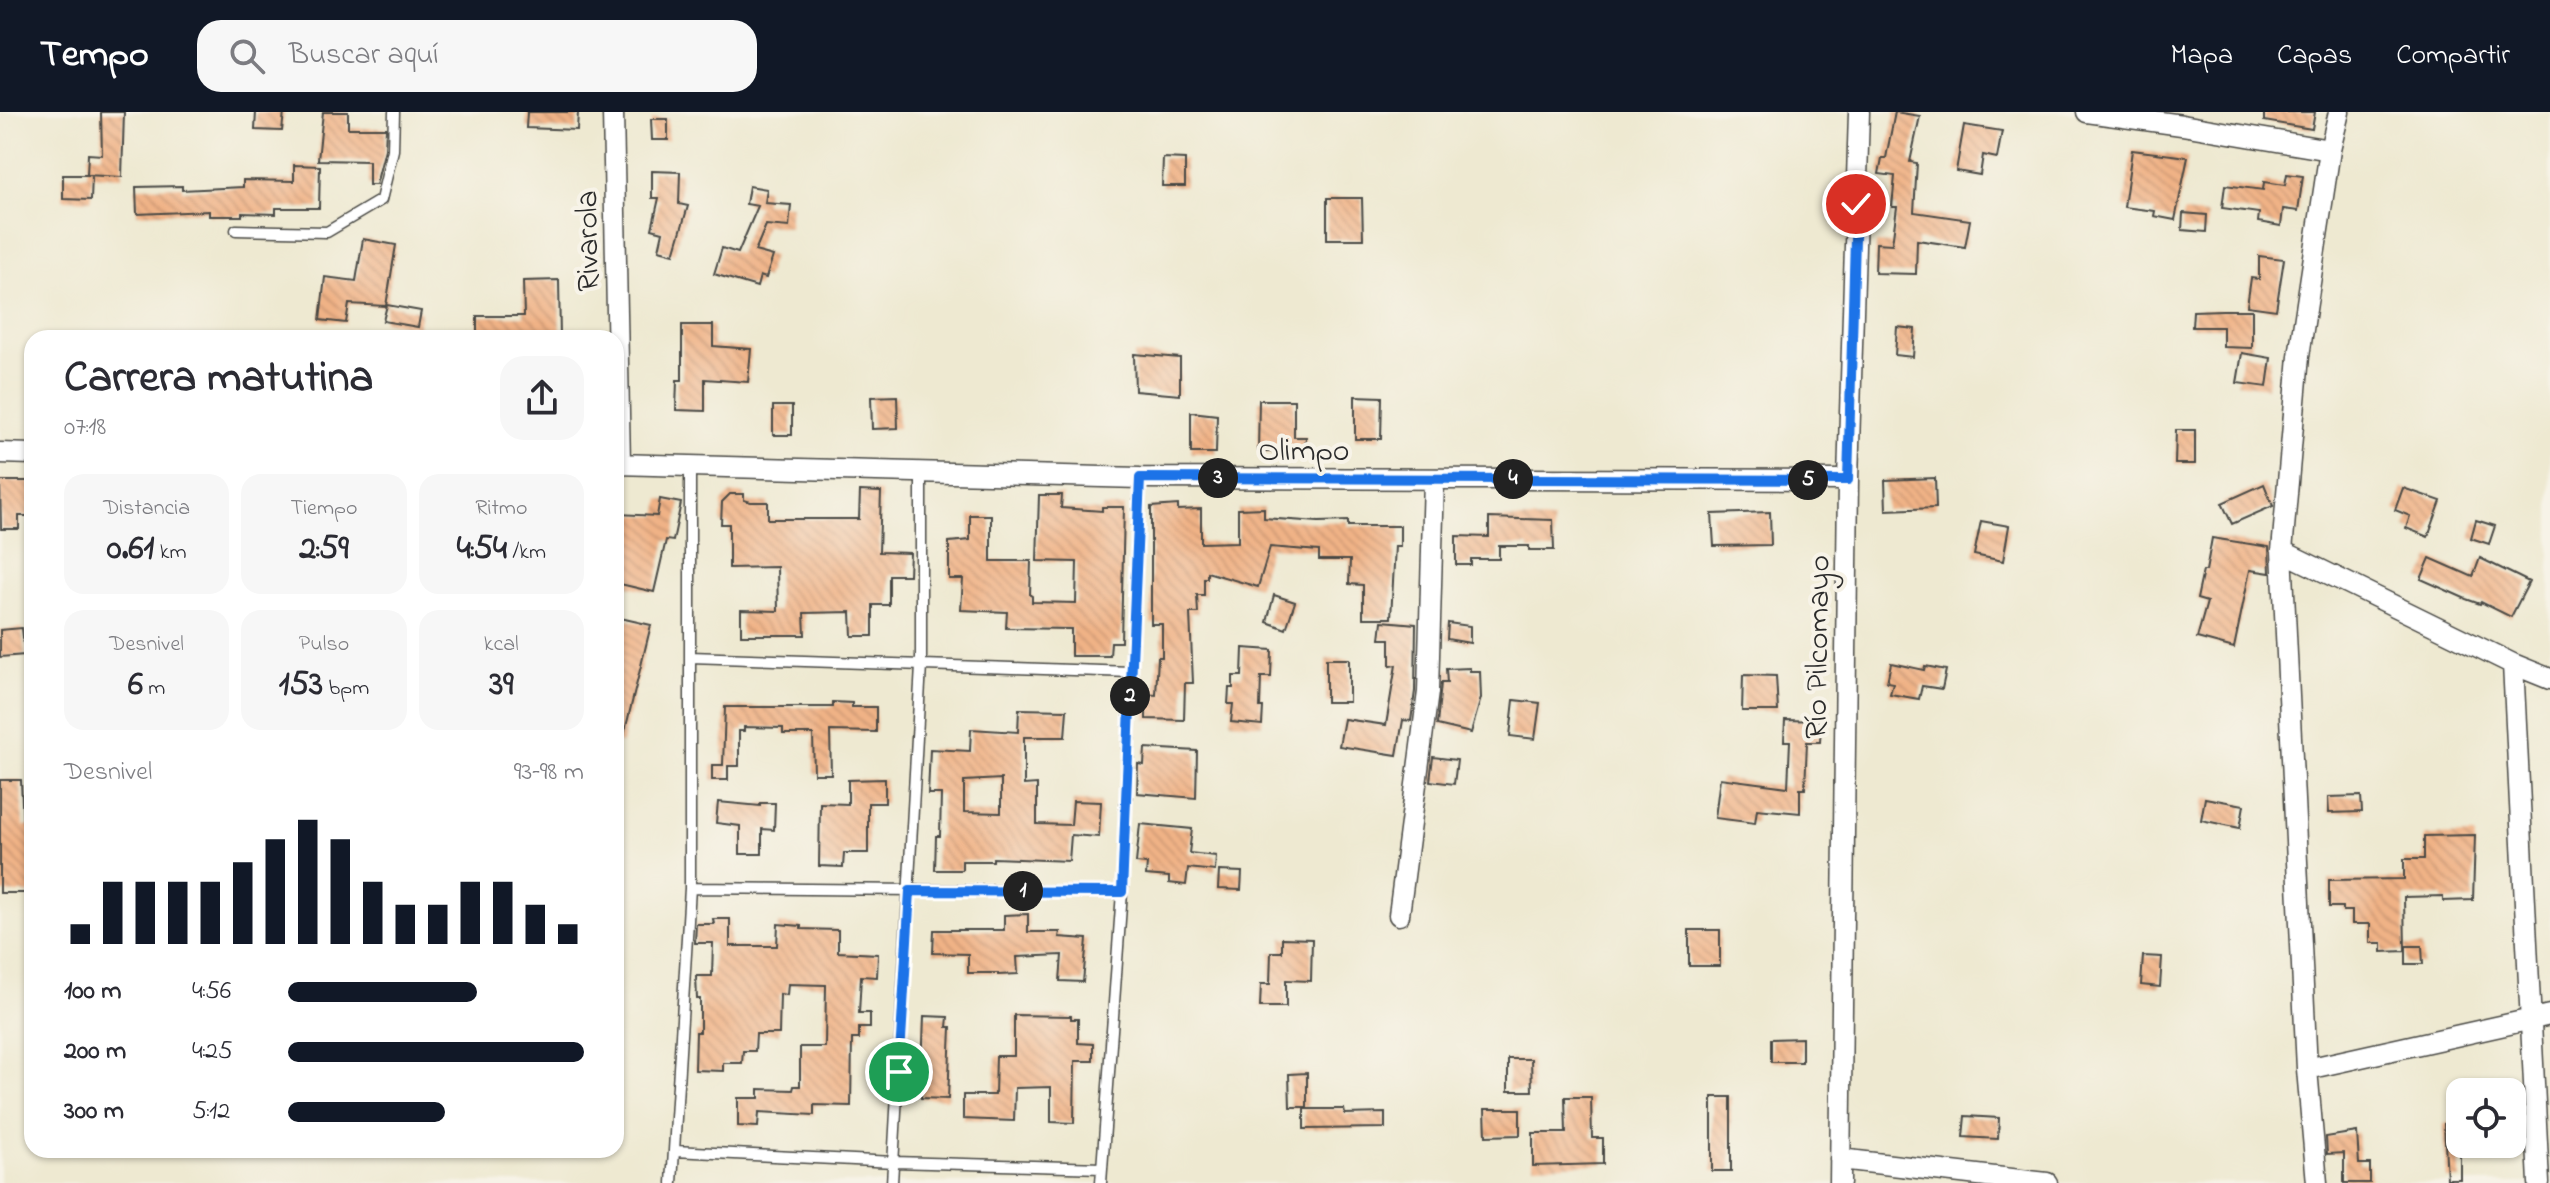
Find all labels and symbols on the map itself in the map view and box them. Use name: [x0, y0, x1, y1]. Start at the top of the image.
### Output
pin: [1822, 170, 1890, 238]
street label: Rivarola: [565, 190, 614, 292]
street label: Olimpo: [1258, 429, 1350, 476]
pin: 3: [1198, 458, 1238, 498]
pin: 4: [1493, 459, 1533, 499]
pin: 5: [1788, 460, 1828, 500]
street label: Río Pilcomayo: [1794, 555, 1845, 740]
pin: 2: [1110, 676, 1150, 716]
pin: 1: [1003, 871, 1043, 911]
pin: [865, 1038, 933, 1106]

